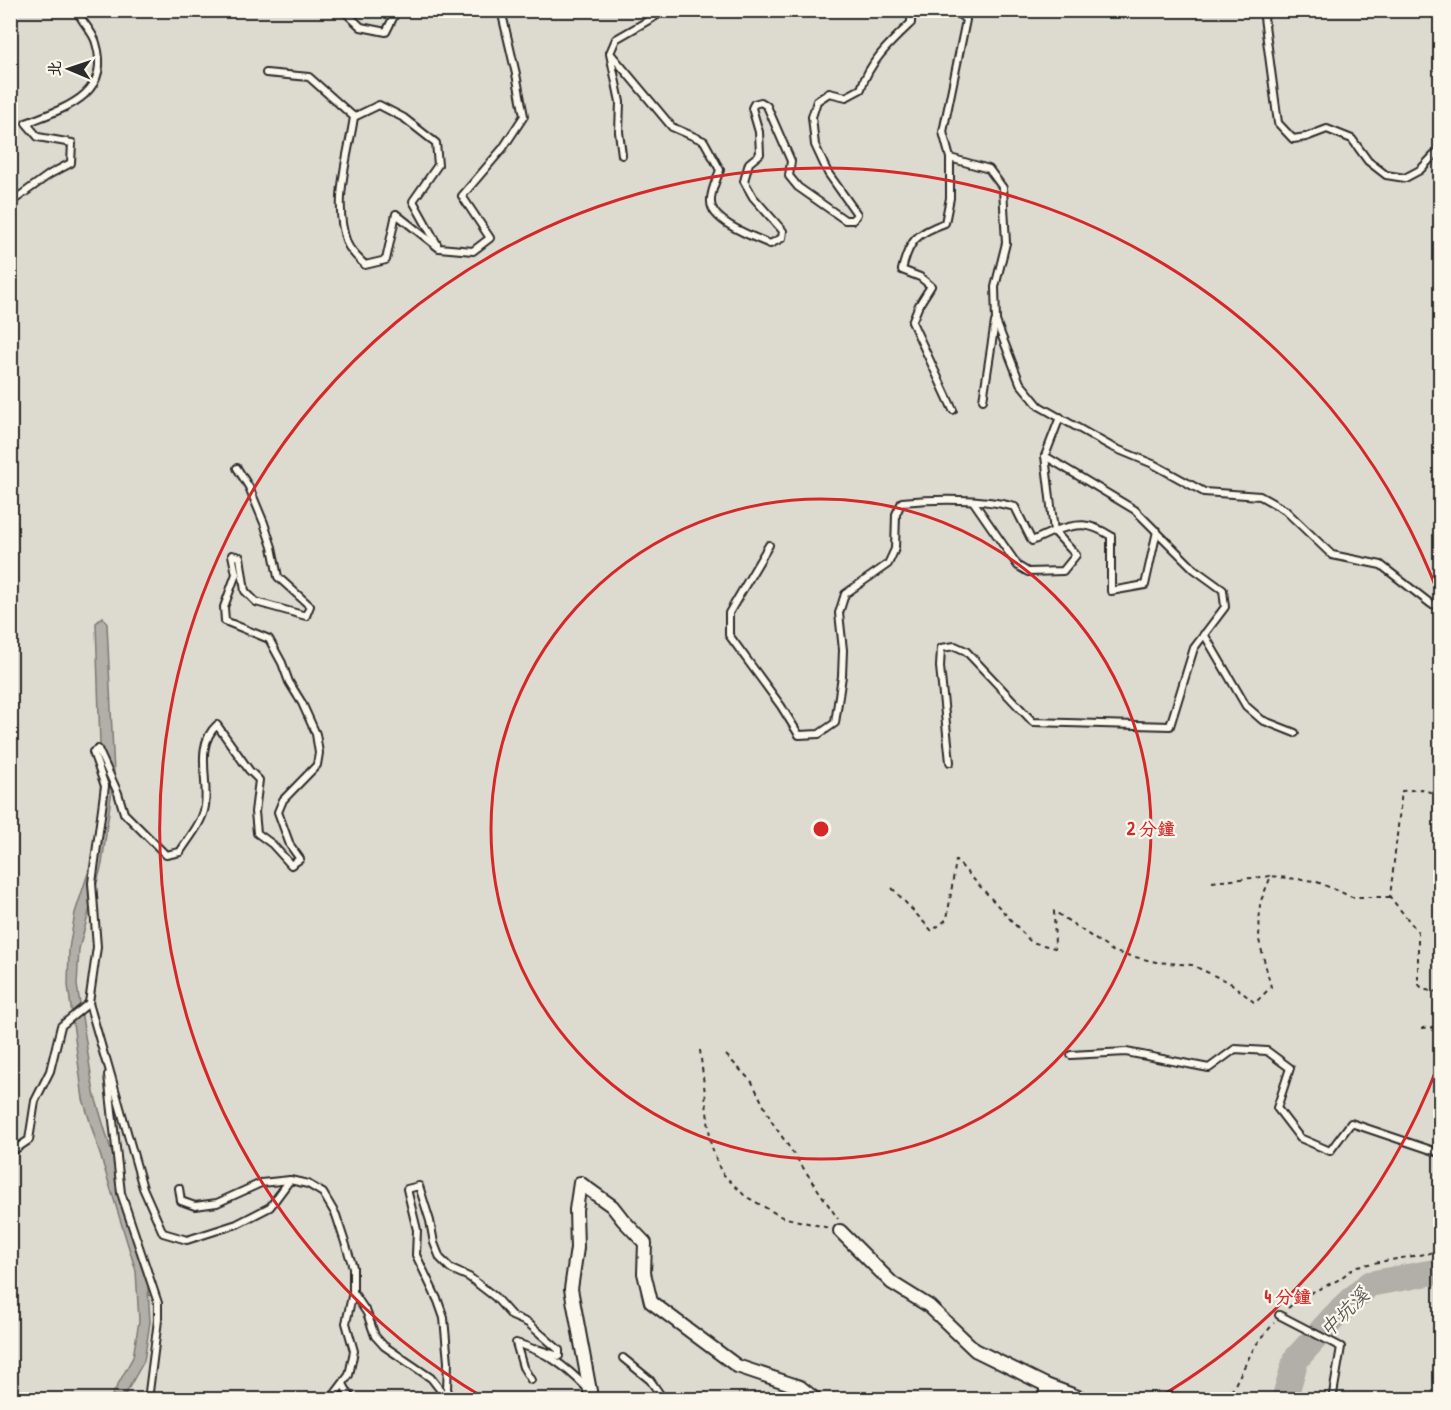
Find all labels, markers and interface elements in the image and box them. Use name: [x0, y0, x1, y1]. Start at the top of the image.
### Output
north arrow: [39, 39, 99, 99]
text: 北: [43, 60, 65, 77]
text: 2 分鐘: [1127, 816, 1175, 841]
centre of rings: [811, 819, 831, 839]
water label: 中坑溪: [1313, 1281, 1375, 1343]
text: 4 分鐘: [1265, 1284, 1311, 1309]

